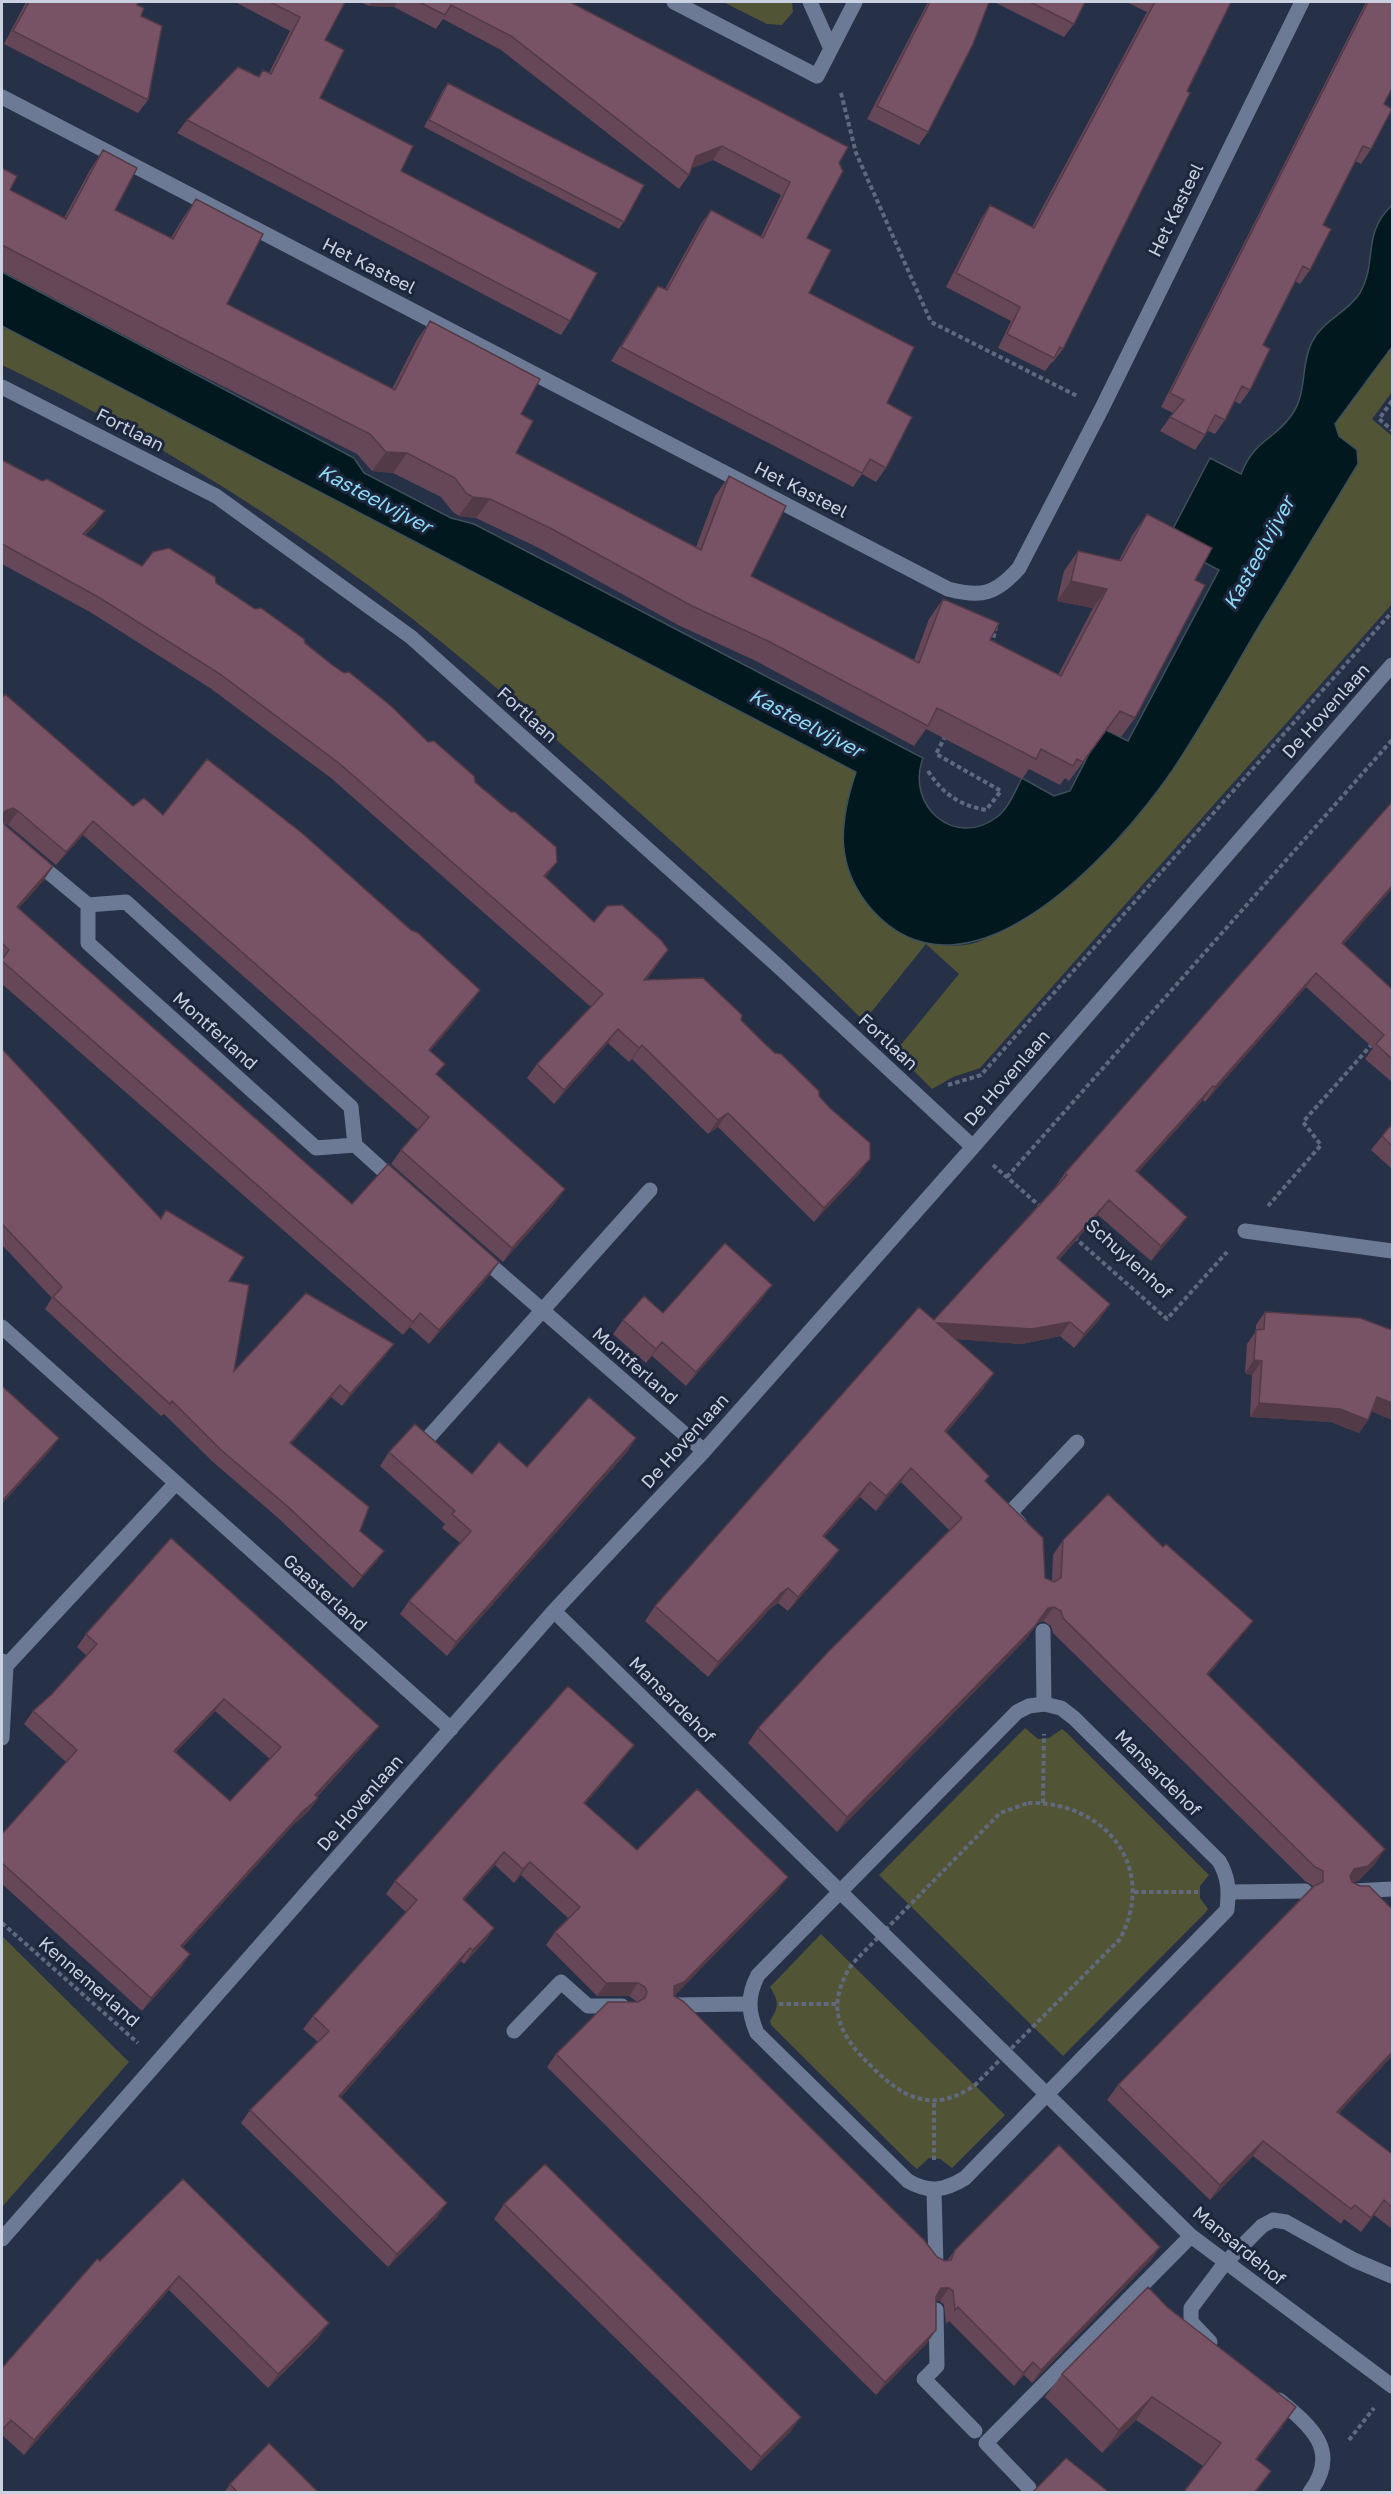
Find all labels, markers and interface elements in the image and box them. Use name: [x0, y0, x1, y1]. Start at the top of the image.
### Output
street label: Het Kasteel: [1143, 159, 1207, 260]
street label: Het Kasteel: [319, 232, 420, 298]
street label: Fortlaan: [93, 403, 168, 456]
street label: Het Kasteel: [751, 456, 852, 522]
water label: Kasteelvijver: [314, 458, 439, 540]
water label: Kasteelvijver: [1217, 489, 1301, 613]
street label: De Hovenlaan: [1277, 658, 1374, 762]
street label: Fortlaan: [493, 682, 562, 747]
water label: Kasteelvijver: [745, 682, 870, 764]
street label: Montferland: [169, 987, 263, 1074]
street label: Fortlaan: [854, 1008, 923, 1074]
street label: De Hovenlaan: [959, 1025, 1054, 1130]
street label: Schuylenhof: [1082, 1214, 1178, 1303]
street label: Montferland: [588, 1322, 683, 1408]
street label: De Hovenlaan: [636, 1388, 733, 1492]
street label: Gaasterland: [279, 1549, 372, 1636]
street label: Mansardehof: [625, 1652, 721, 1747]
street label: Mansardehof: [1111, 1725, 1207, 1820]
street label: De Hovenlaan: [312, 1750, 407, 1855]
street label: Kennemerland: [35, 1931, 145, 2031]
street label: Mansardehof: [1189, 2201, 1291, 2290]

